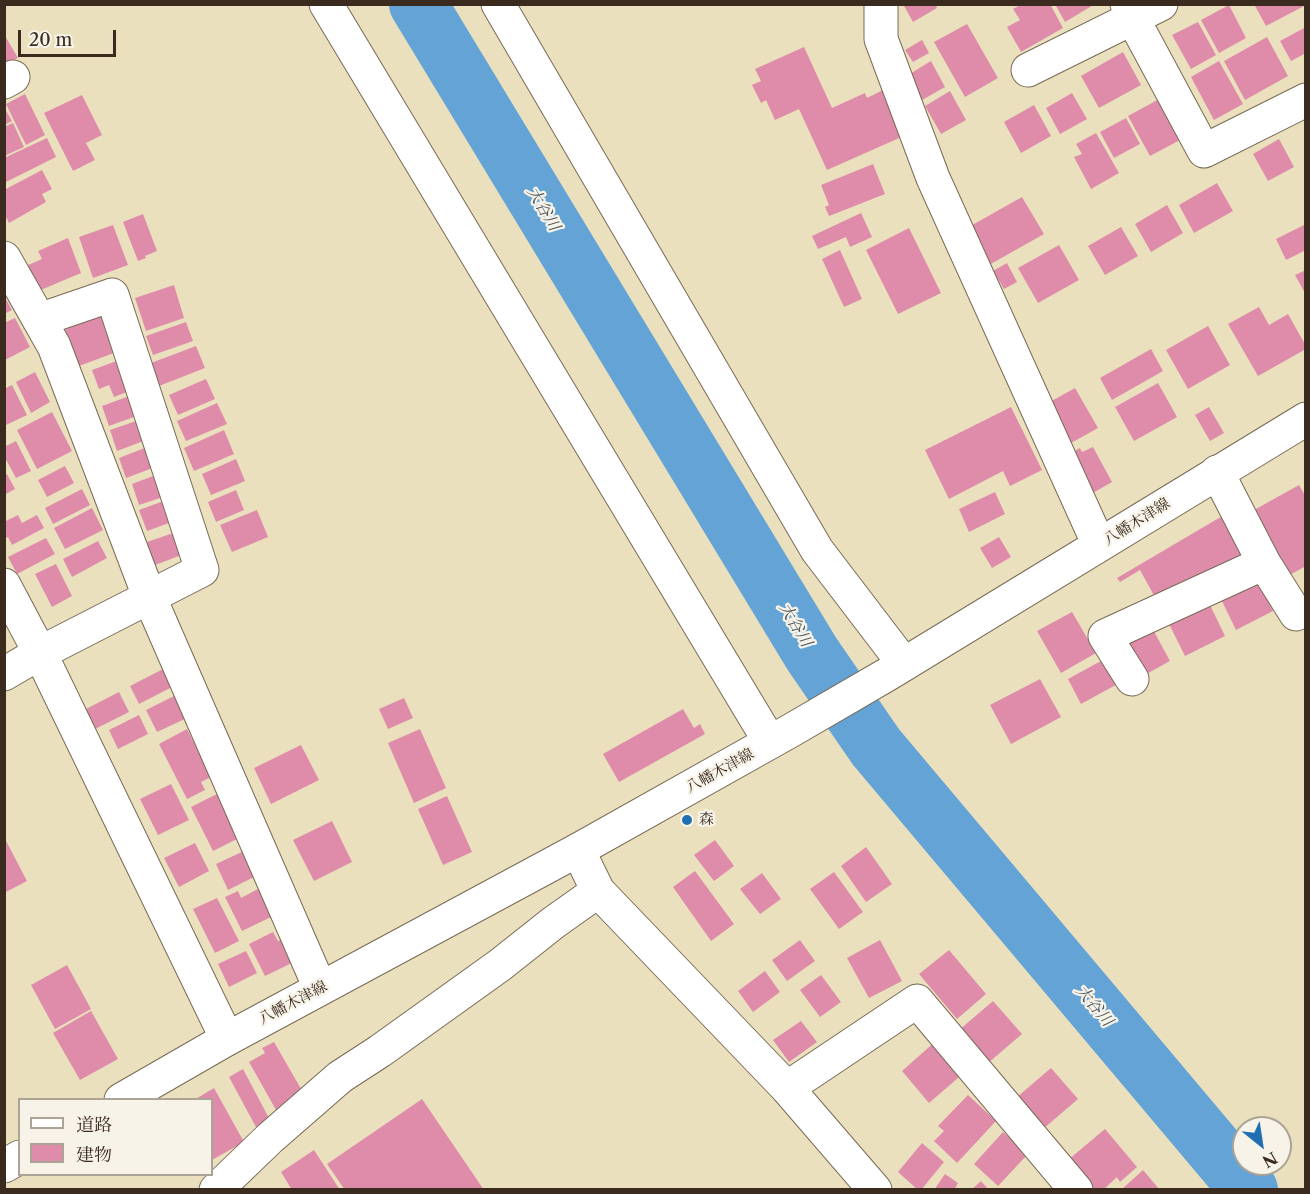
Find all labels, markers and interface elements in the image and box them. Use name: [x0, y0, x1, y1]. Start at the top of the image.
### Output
scale bar: [21, 18, 118, 56]
text: 20 m: [29, 29, 72, 51]
water label: 大谷川: [522, 183, 564, 235]
street label: 八幡木津線: [1100, 494, 1174, 550]
water label: 大谷川: [774, 599, 816, 651]
street label: 八幡木津線: [683, 745, 757, 797]
place label: 森: [699, 811, 714, 829]
marker: 森: [680, 813, 694, 827]
street label: 八幡木津線: [256, 977, 330, 1029]
water label: 大谷川: [1071, 981, 1117, 1031]
legend: [18, 1098, 213, 1176]
text: 道路: [76, 1114, 112, 1136]
north arrow: [1232, 1116, 1292, 1176]
text: 建物: [76, 1144, 112, 1166]
text: N: [1259, 1148, 1281, 1172]

